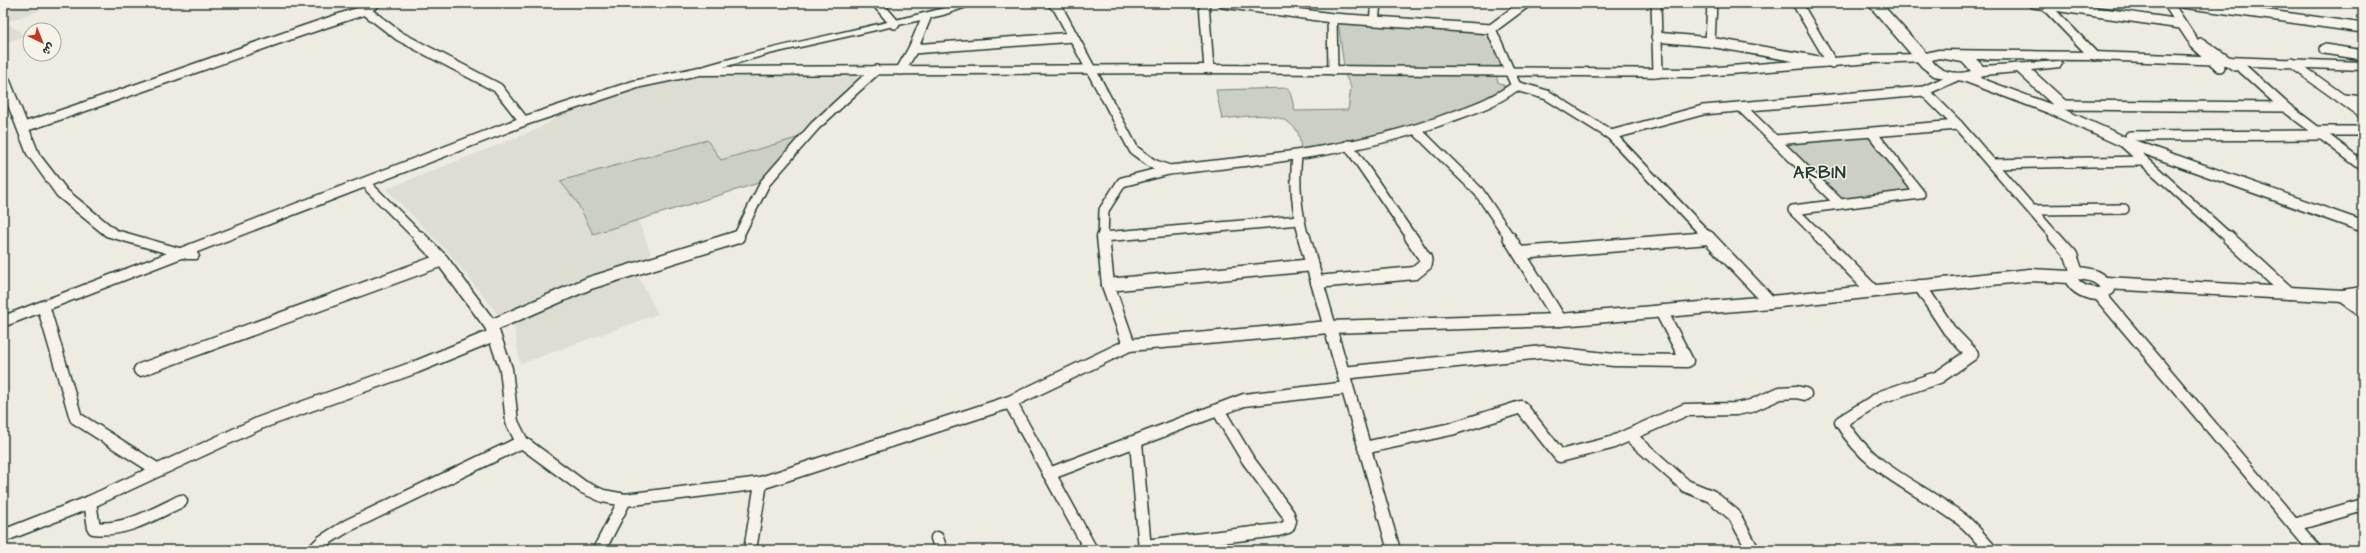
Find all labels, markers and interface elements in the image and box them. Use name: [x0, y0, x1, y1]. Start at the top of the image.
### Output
north arrow: [22, 22, 62, 62]
text: ش: [39, 39, 58, 59]
district label: ARBIN: [1793, 161, 1847, 185]

